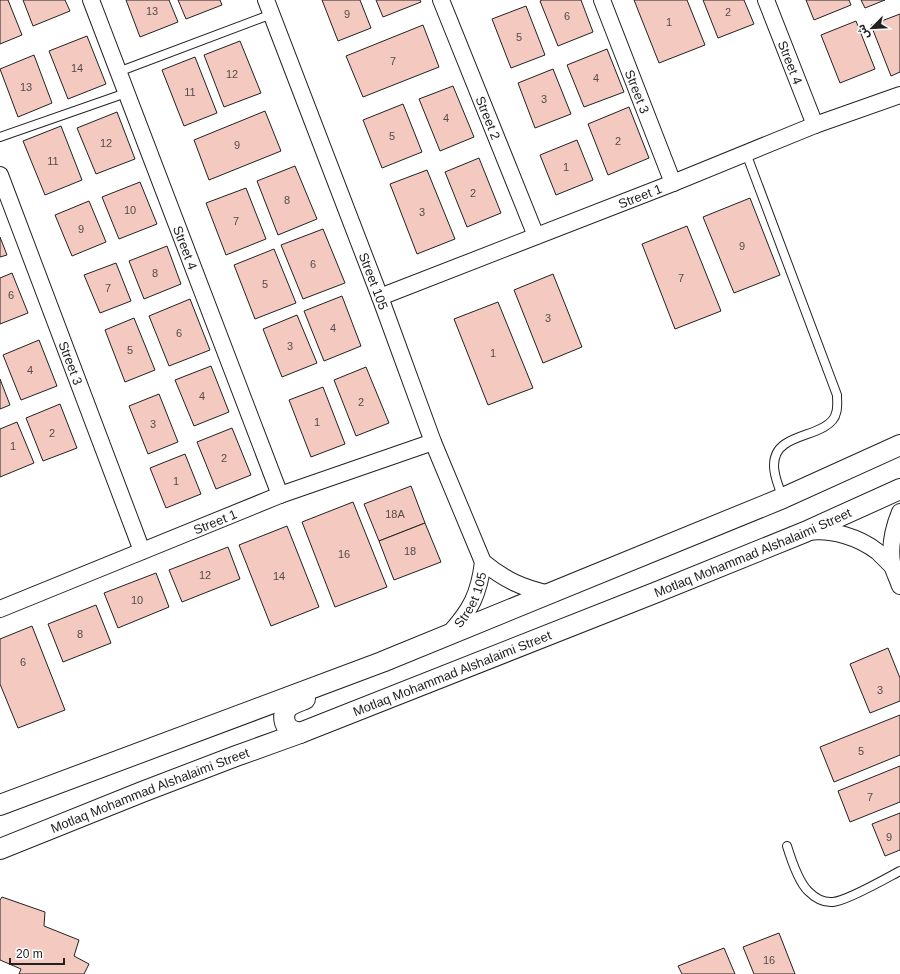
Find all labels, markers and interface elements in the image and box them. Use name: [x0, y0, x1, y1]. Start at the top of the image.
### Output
house number: 13: [146, 5, 158, 17]
house number: 2: [725, 6, 731, 18]
house number: 9: [344, 8, 350, 20]
north arrow: [852, 8, 892, 48]
house number: 6: [564, 10, 570, 22]
house number: 1: [666, 16, 672, 28]
text: ش: [854, 22, 872, 41]
house number: 5: [516, 31, 522, 43]
street label: Street 4: [775, 38, 806, 86]
house number: 7: [390, 55, 396, 67]
house number: 14: [71, 62, 83, 74]
street label: Street 3: [622, 67, 653, 115]
house number: 12: [226, 68, 238, 80]
house number: 4: [593, 72, 599, 84]
house number: 13: [20, 81, 32, 93]
house number: 11: [184, 86, 196, 98]
house number: 3: [541, 93, 547, 105]
street label: Street 2: [473, 94, 504, 142]
house number: 4: [443, 112, 449, 124]
house number: 5: [389, 130, 395, 142]
house number: 2: [615, 135, 621, 147]
house number: 12: [100, 137, 112, 149]
house number: 9: [234, 139, 240, 151]
house number: 11: [47, 155, 59, 167]
house number: 1: [563, 161, 569, 173]
street label: Street 1: [616, 181, 664, 211]
house number: 2: [470, 187, 476, 199]
house number: 8: [284, 194, 290, 206]
house number: 10: [124, 204, 136, 216]
house number: 3: [419, 206, 425, 218]
house number: 7: [233, 215, 239, 227]
house number: 9: [78, 223, 84, 235]
street label: Street 4: [170, 224, 201, 272]
house number: 9: [739, 240, 745, 252]
street label: Street 105: [356, 250, 391, 312]
house number: 6: [310, 258, 316, 270]
house number: 8: [152, 267, 158, 279]
house number: 7: [678, 272, 684, 284]
house number: 5: [262, 278, 268, 290]
house number: 7: [105, 282, 111, 294]
house number: 6: [8, 289, 14, 301]
house number: 3: [545, 312, 551, 324]
house number: 4: [330, 322, 336, 334]
house number: 6: [176, 327, 182, 339]
street label: Street 3: [56, 339, 86, 387]
house number: 3: [287, 340, 293, 352]
house number: 5: [127, 344, 133, 356]
house number: 1: [490, 347, 496, 359]
house number: 4: [27, 364, 33, 376]
house number: 4: [199, 390, 205, 402]
house number: 2: [358, 396, 364, 408]
house number: 1: [314, 416, 320, 428]
house number: 3: [150, 418, 156, 430]
house number: 2: [49, 427, 55, 439]
house number: 1: [10, 440, 16, 452]
house number: 2: [221, 452, 227, 464]
house number: 1: [173, 475, 179, 487]
street label: Motlaq Mohammad Alshalaimi Street: [652, 504, 854, 600]
street label: Street 1: [191, 506, 239, 537]
house number: 18A: [385, 508, 405, 520]
house number: 18: [404, 545, 416, 557]
house number: 16: [338, 548, 350, 560]
house number: 12: [199, 569, 211, 581]
house number: 14: [273, 570, 285, 582]
street label: Street 105: [450, 571, 489, 630]
house number: 10: [131, 594, 143, 606]
street label: Motlaq Mohammad Alshalaimi Street: [351, 627, 554, 719]
house number: 8: [77, 628, 83, 640]
house number: 6: [20, 656, 26, 668]
house number: 3: [877, 684, 883, 696]
street label: Motlaq Mohammad Alshalaimi Street: [48, 744, 251, 835]
house number: 5: [858, 745, 864, 757]
house number: 7: [867, 791, 873, 803]
house number: 9: [886, 831, 892, 843]
scale bar: [10, 940, 64, 966]
text: 20 m: [16, 947, 43, 961]
house number: 16: [763, 954, 775, 966]

